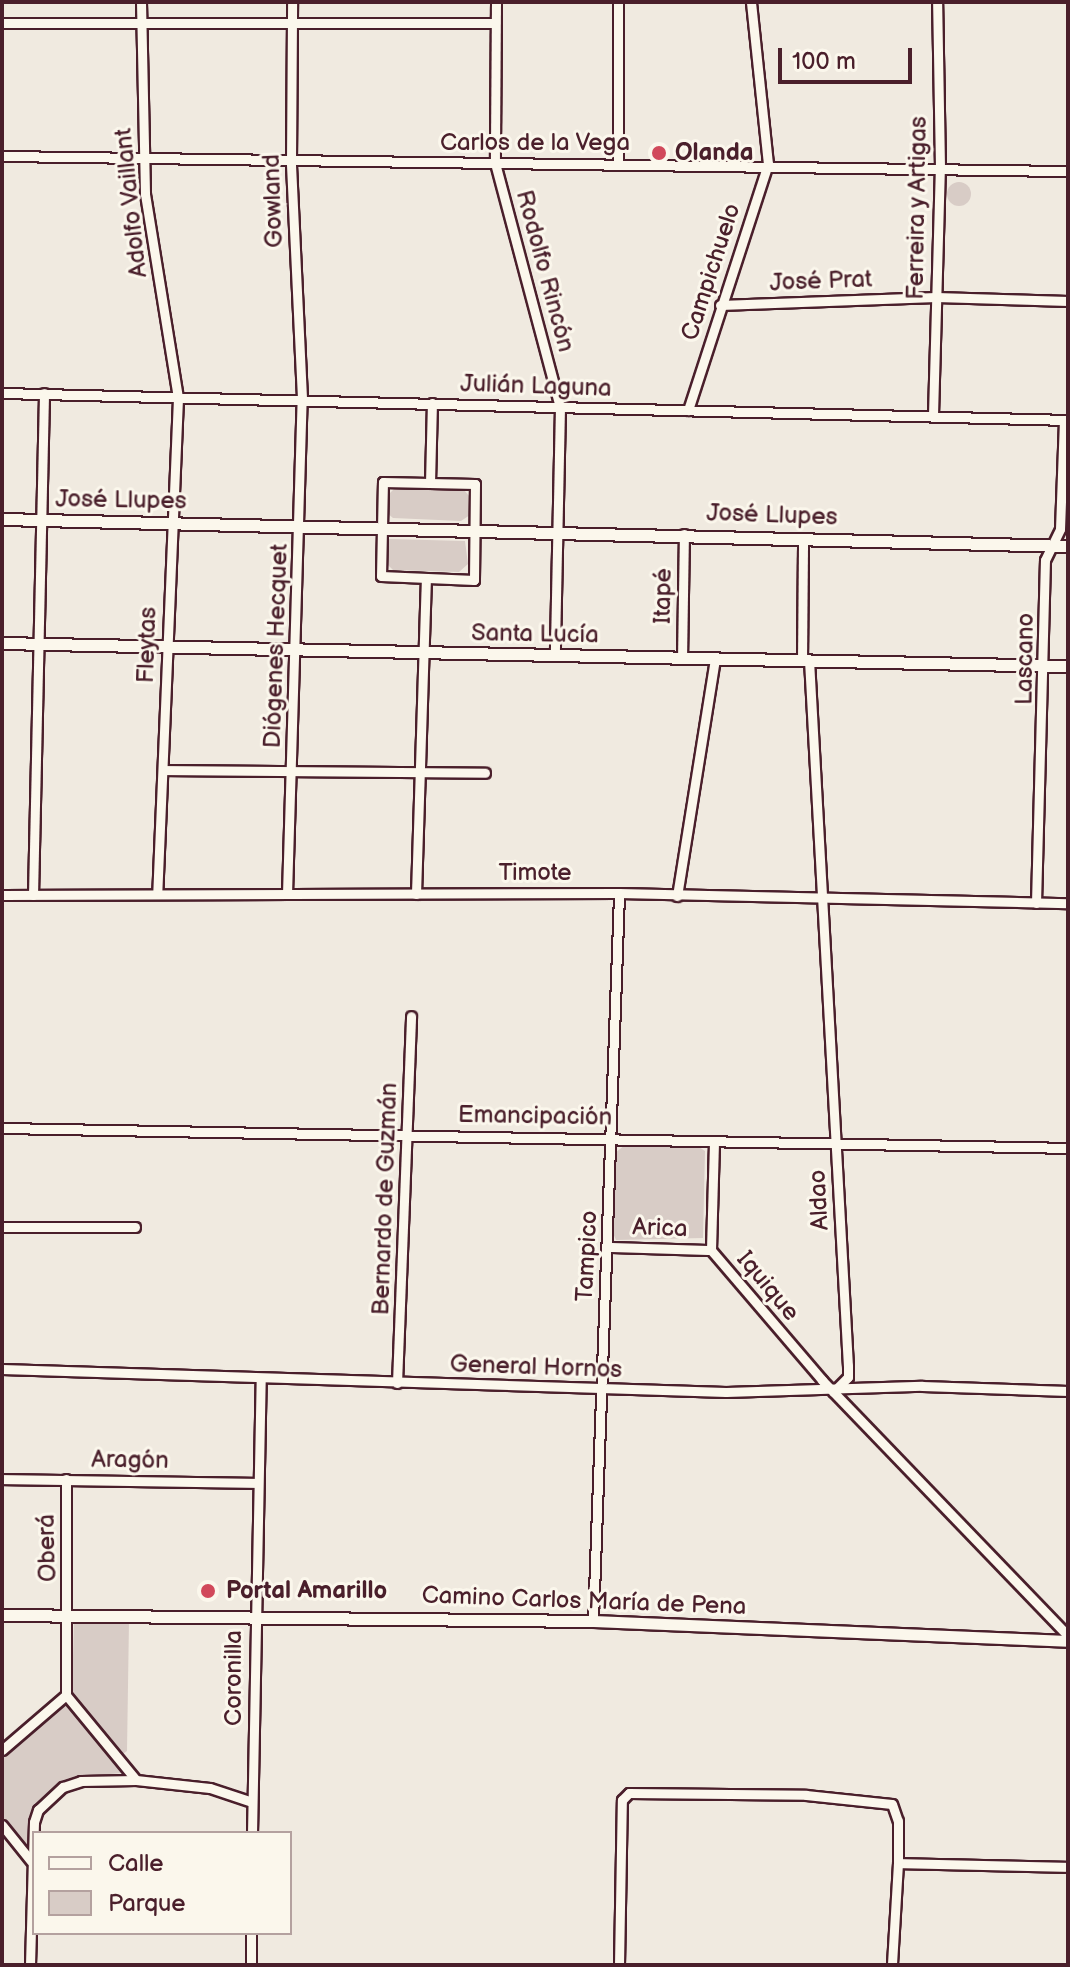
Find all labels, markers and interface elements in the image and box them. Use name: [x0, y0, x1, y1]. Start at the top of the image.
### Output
scale bar: [782, 32, 916, 82]
text: 100 m: [792, 47, 856, 76]
street label: Ferreira y Artigas: [901, 115, 933, 301]
street label: Adolfo Vaillant: [109, 127, 153, 279]
street label: Carlos de la Vega: [440, 129, 630, 157]
place label: Olanda: [675, 139, 754, 167]
marker: Olanda: [650, 144, 668, 162]
street label: Gowland: [257, 154, 289, 248]
street label: Rodolfo Rincón: [510, 187, 580, 355]
street label: Campichuelo: [675, 200, 747, 344]
street label: José Prat: [769, 265, 873, 297]
street label: Julián Laguna: [460, 369, 612, 403]
street label: José Llupes: [55, 484, 187, 516]
street label: José Llupes: [706, 498, 838, 532]
street label: Diógenes Hecquet: [258, 543, 294, 749]
street label: Itapé: [648, 568, 678, 624]
street label: Fleytas: [131, 606, 163, 684]
street label: Lascano: [1010, 613, 1040, 705]
street label: Santa Lucía: [471, 618, 599, 650]
street label: Timote: [498, 859, 572, 887]
street label: Bernardo de Guzmán: [367, 1082, 403, 1316]
street label: Emancipación: [458, 1100, 612, 1132]
street label: Aldao: [803, 1169, 835, 1231]
street label: Tampico: [570, 1210, 604, 1302]
street label: Arica: [632, 1213, 688, 1243]
street label: Iquique: [731, 1245, 805, 1327]
street label: General Hornos: [449, 1350, 623, 1384]
street label: Aragón: [91, 1445, 169, 1475]
street label: Oberá: [32, 1514, 62, 1582]
place label: Portal Amarillo: [226, 1577, 387, 1605]
marker: Portal Amarillo: [197, 1580, 219, 1602]
street label: Camino Carlos María de Pena: [421, 1581, 747, 1621]
street label: Coronilla: [220, 1630, 248, 1726]
legend: [32, 1831, 292, 1935]
text: Calle: [108, 1849, 163, 1878]
text: Parque: [108, 1889, 186, 1918]

